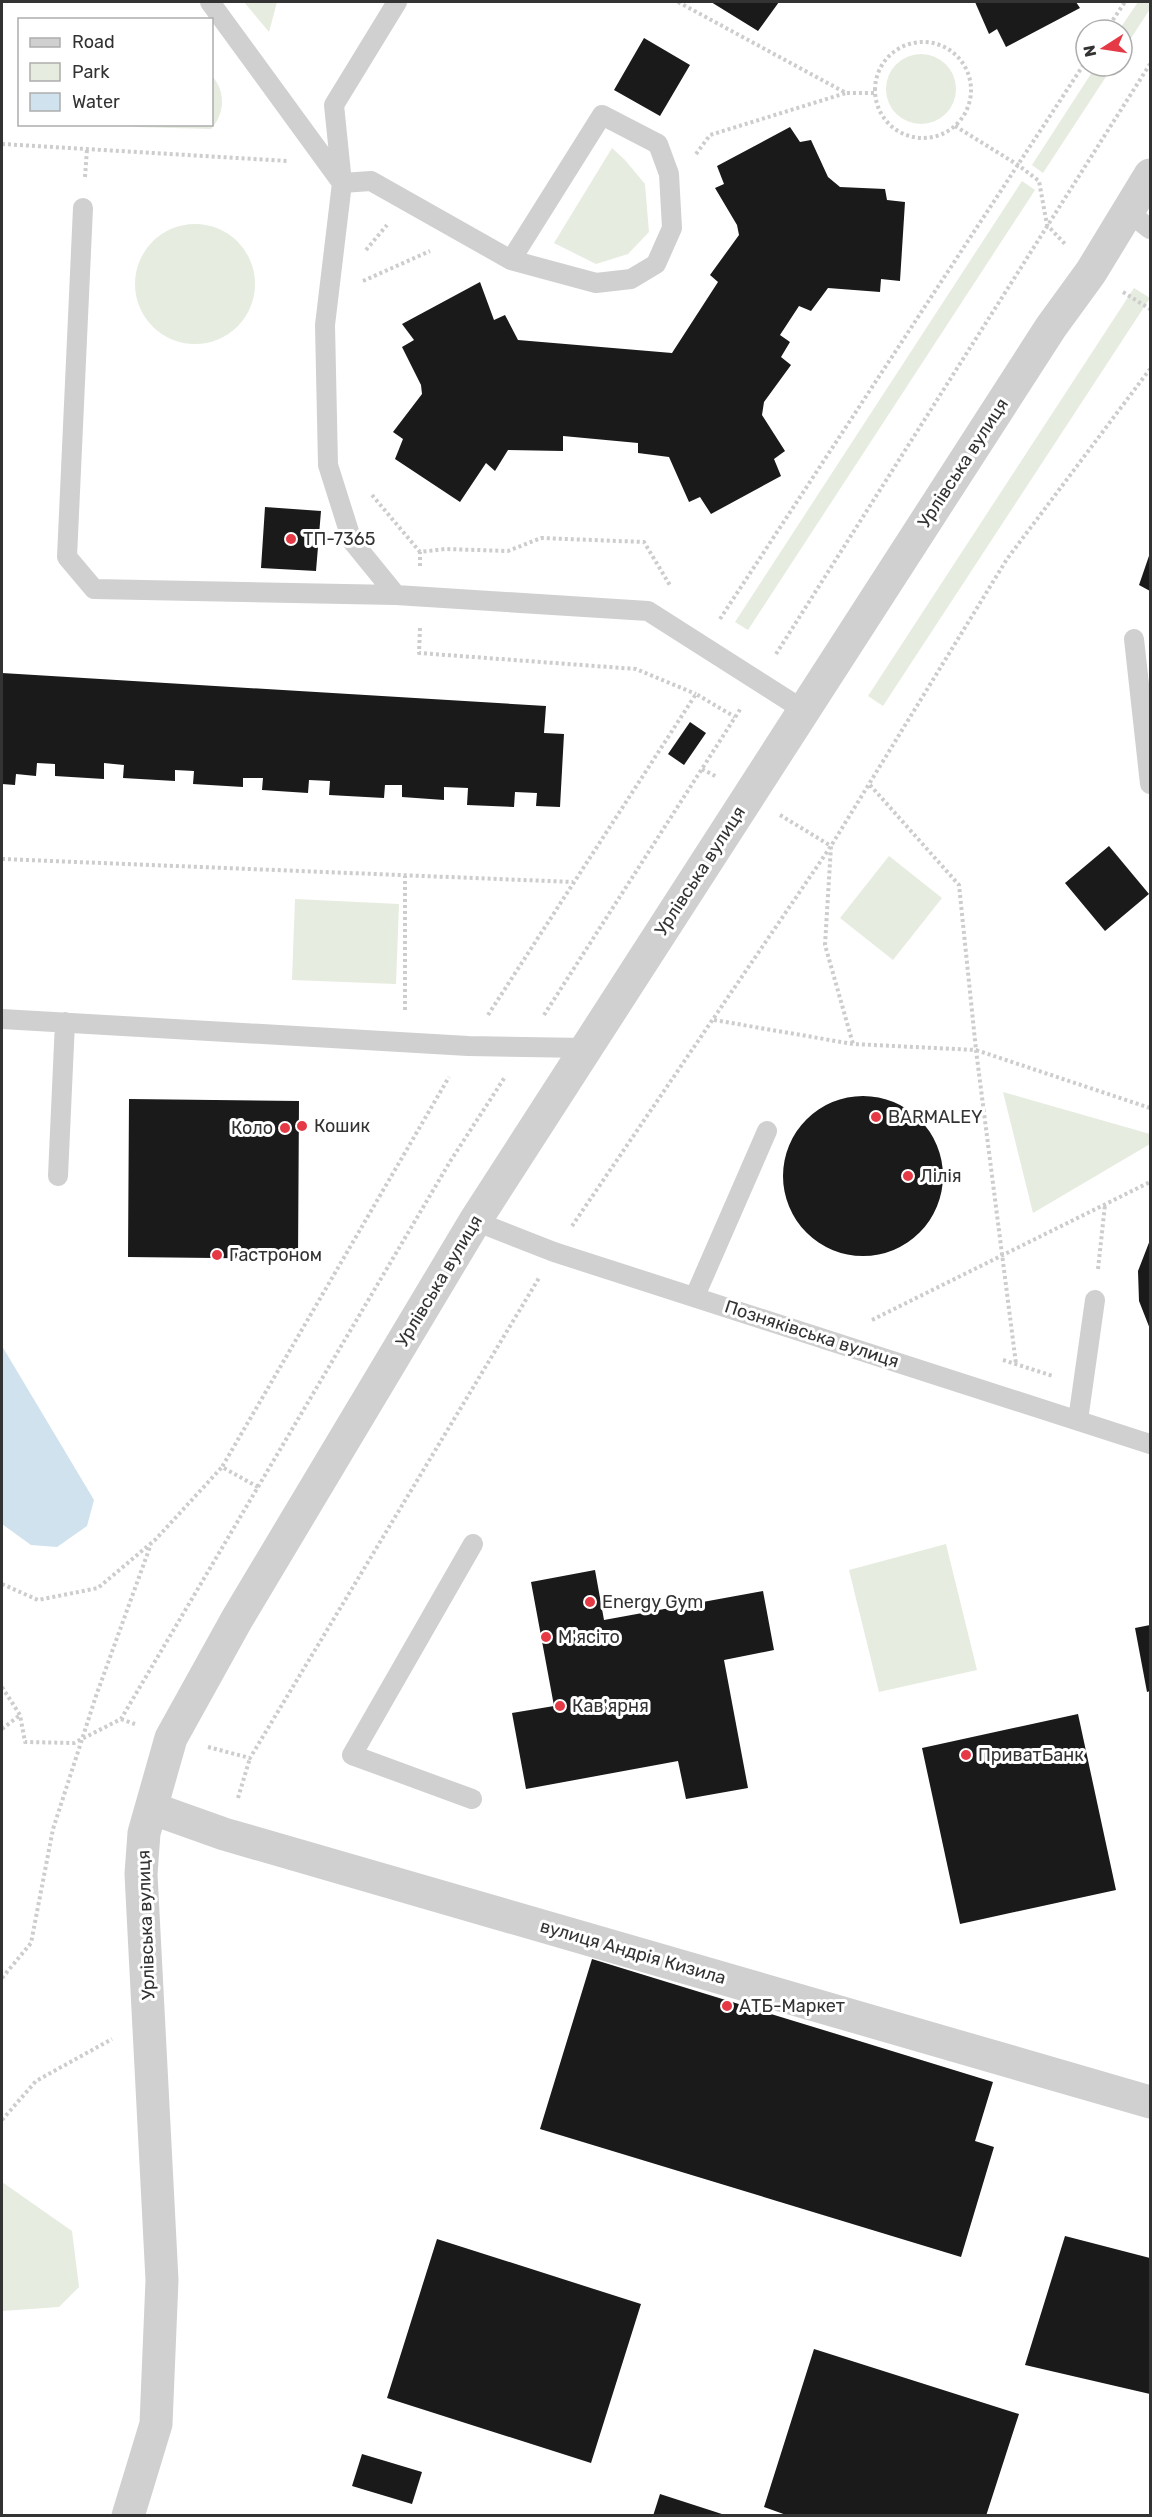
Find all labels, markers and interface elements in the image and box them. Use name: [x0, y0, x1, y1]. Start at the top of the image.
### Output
legend: [18, 18, 213, 126]
north arrow: [1074, 18, 1134, 78]
text: Road: [72, 31, 115, 53]
text: N: [1079, 43, 1100, 59]
text: Park: [72, 61, 110, 83]
text: Water: [72, 91, 120, 113]
street label: Урлівська вулиця: [913, 394, 1013, 532]
place label: ТП-7365: [303, 528, 375, 550]
marker: ТП-7365: [284, 532, 298, 546]
street label: Урлівська вулиця: [650, 802, 750, 940]
place label: BARMALEY: [888, 1106, 983, 1128]
marker: BARMALEY: [869, 1110, 883, 1124]
place label: Кошик: [314, 1115, 370, 1137]
place label: Коло: [231, 1117, 273, 1139]
marker: Кошик: [295, 1119, 309, 1133]
marker: Коло: [278, 1121, 292, 1135]
place label: Лілія: [920, 1165, 962, 1187]
marker: Лілія: [901, 1169, 915, 1183]
street label: Урлівська вулиця: [391, 1211, 487, 1351]
place label: Гастроном: [229, 1244, 322, 1266]
marker: Гастроном: [210, 1248, 224, 1262]
street label: Позняківська вулиця: [722, 1295, 902, 1373]
place label: Energy Gym: [602, 1591, 703, 1613]
marker: Energy Gym: [583, 1595, 597, 1609]
place label: М'ясіто: [558, 1626, 620, 1648]
marker: М'ясіто: [539, 1630, 553, 1644]
place label: Кав'ярня: [572, 1695, 649, 1717]
marker: Кав'ярня: [553, 1699, 567, 1713]
place label: ПриватБанк: [978, 1744, 1084, 1766]
marker: ПриватБанк: [959, 1748, 973, 1762]
street label: Урлівська вулиця: [132, 1850, 160, 2000]
street label: вулиця Андрія Кизила: [538, 1915, 728, 1989]
place label: АТБ-Маркет: [739, 1995, 845, 2017]
marker: АТБ-Маркет: [720, 1999, 734, 2013]

